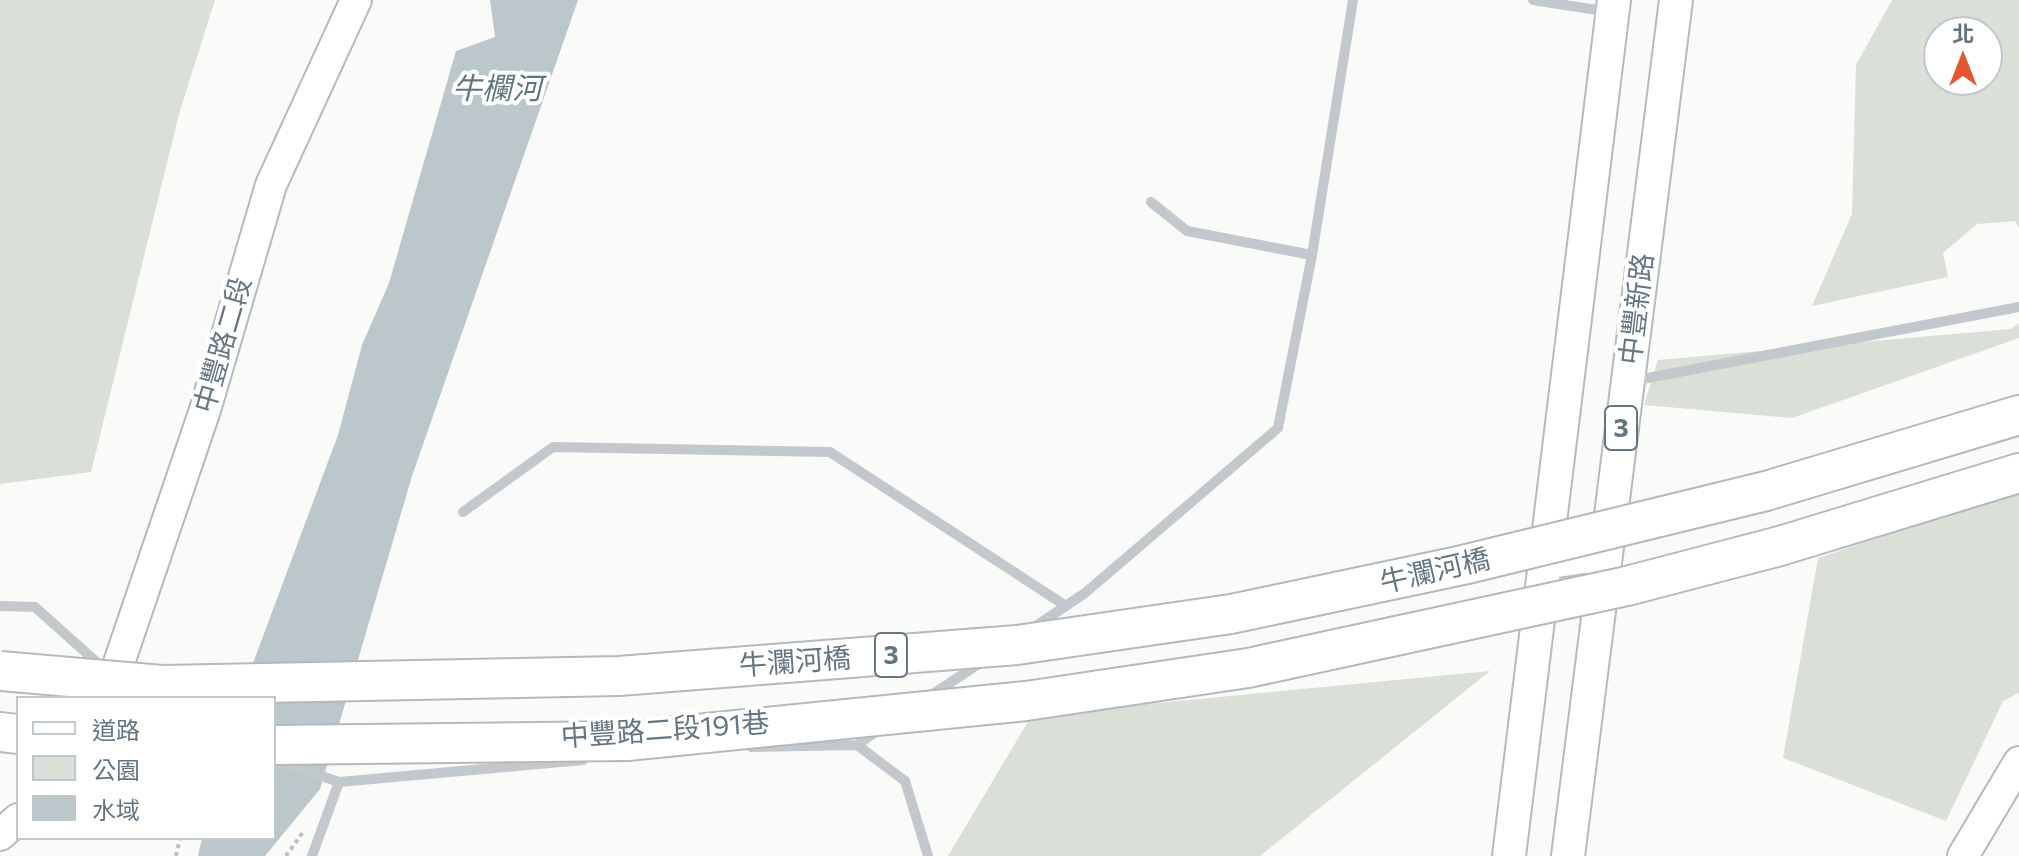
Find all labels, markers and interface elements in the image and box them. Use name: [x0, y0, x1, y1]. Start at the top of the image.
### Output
north arrow: [1923, 16, 2003, 96]
text: 北: [1952, 20, 1974, 47]
water label: 牛欄河: [452, 71, 542, 107]
street label: 中豐新路: [1614, 251, 1660, 367]
street label: 中豐路二段: [188, 273, 258, 417]
road number: 3: [1605, 406, 1637, 450]
street label: 牛瀾河橋: [1377, 542, 1493, 600]
road number: 3: [875, 633, 907, 677]
street label: 牛瀾河橋: [738, 641, 852, 683]
legend: [16, 696, 276, 840]
street label: 中豐路二段191巷: [560, 706, 770, 754]
text: 道路: [92, 715, 140, 744]
text: 公園: [92, 755, 140, 784]
text: 水域: [92, 795, 140, 824]

